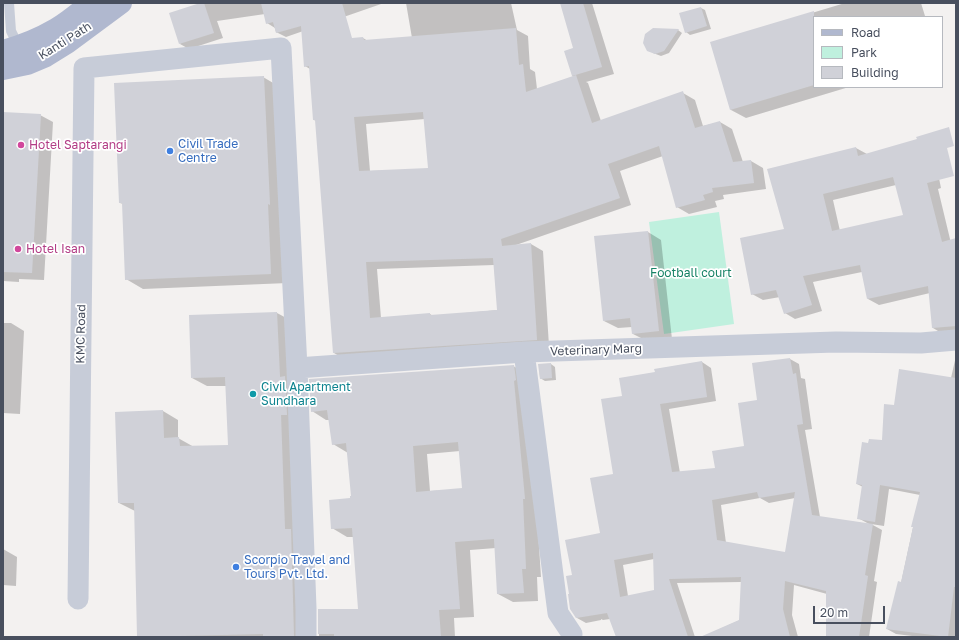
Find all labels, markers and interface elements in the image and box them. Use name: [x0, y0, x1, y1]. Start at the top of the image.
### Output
legend: [813, 16, 943, 88]
street label: Kanti Path: [36, 19, 94, 63]
text: Road: [851, 25, 880, 40]
text: Park: [851, 45, 877, 60]
text: Building: [851, 65, 899, 80]
place label: Civil Trade Centre: [178, 137, 238, 165]
place label: Hotel Saptarangi: [29, 138, 127, 152]
marker: Hotel Saptarangi: [16, 140, 26, 150]
marker: Civil Trade Centre: [165, 146, 175, 156]
place label: Hotel Isan: [26, 242, 85, 256]
marker: Hotel Isan: [13, 244, 23, 254]
park label: Football court: [650, 266, 732, 280]
street label: KMC Road: [73, 304, 89, 364]
street label: Veterinary Marg: [550, 341, 642, 359]
place label: Civil Apartment Sundhara: [261, 380, 351, 408]
marker: Civil Apartment Sundhara: [248, 389, 258, 399]
place label: Scorpio Travel and Tours Pvt. Ltd.: [244, 553, 350, 581]
marker: Scorpio Travel and Tours Pvt. Ltd.: [231, 562, 241, 572]
scale bar: [815, 598, 887, 624]
text: 20 m: [820, 605, 848, 620]

